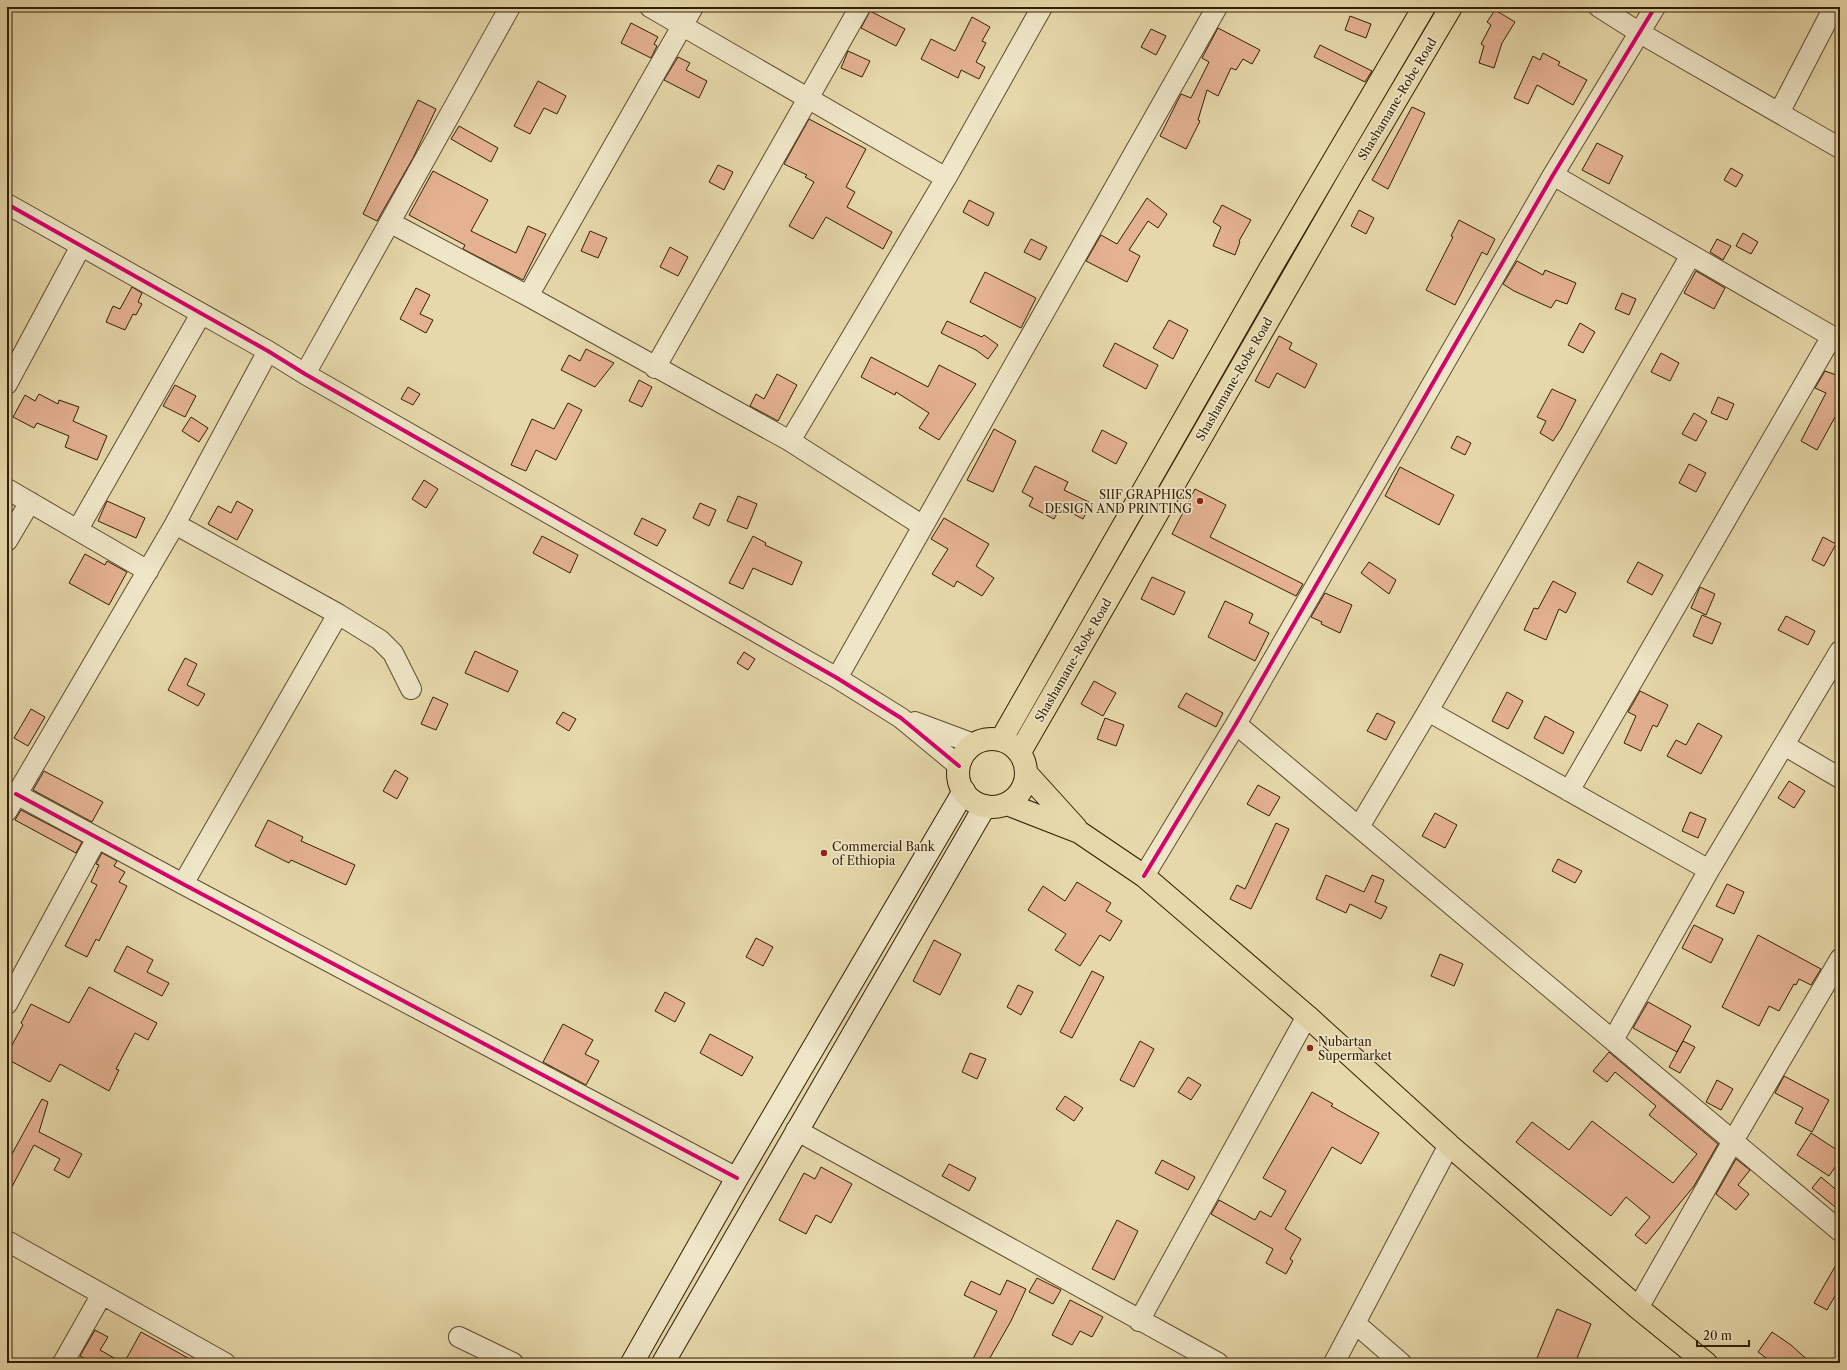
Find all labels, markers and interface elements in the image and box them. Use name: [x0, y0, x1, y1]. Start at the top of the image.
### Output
street label: Shashamane-Robe Road: [1354, 35, 1440, 163]
street label: Shashamane-Robe Road: [1192, 314, 1276, 443]
place label: SIIF GRAPHICS DESIGN AND PRINTING: [1045, 487, 1192, 516]
marker: SIIF GRAPHICS DESIGN AND PRINTING: [1195, 496, 1205, 506]
street label: Shashamane-Robe Road: [1031, 595, 1115, 724]
place label: Commercial Bank of Ethiopia: [832, 839, 936, 868]
marker: Commercial Bank of Ethiopia: [819, 848, 829, 858]
place label: Nubartan Supermarket: [1318, 1034, 1392, 1063]
marker: Nubartan Supermarket: [1305, 1043, 1315, 1053]
scale bar: [1697, 1322, 1749, 1348]
text: 20 m: [1703, 1328, 1732, 1343]

